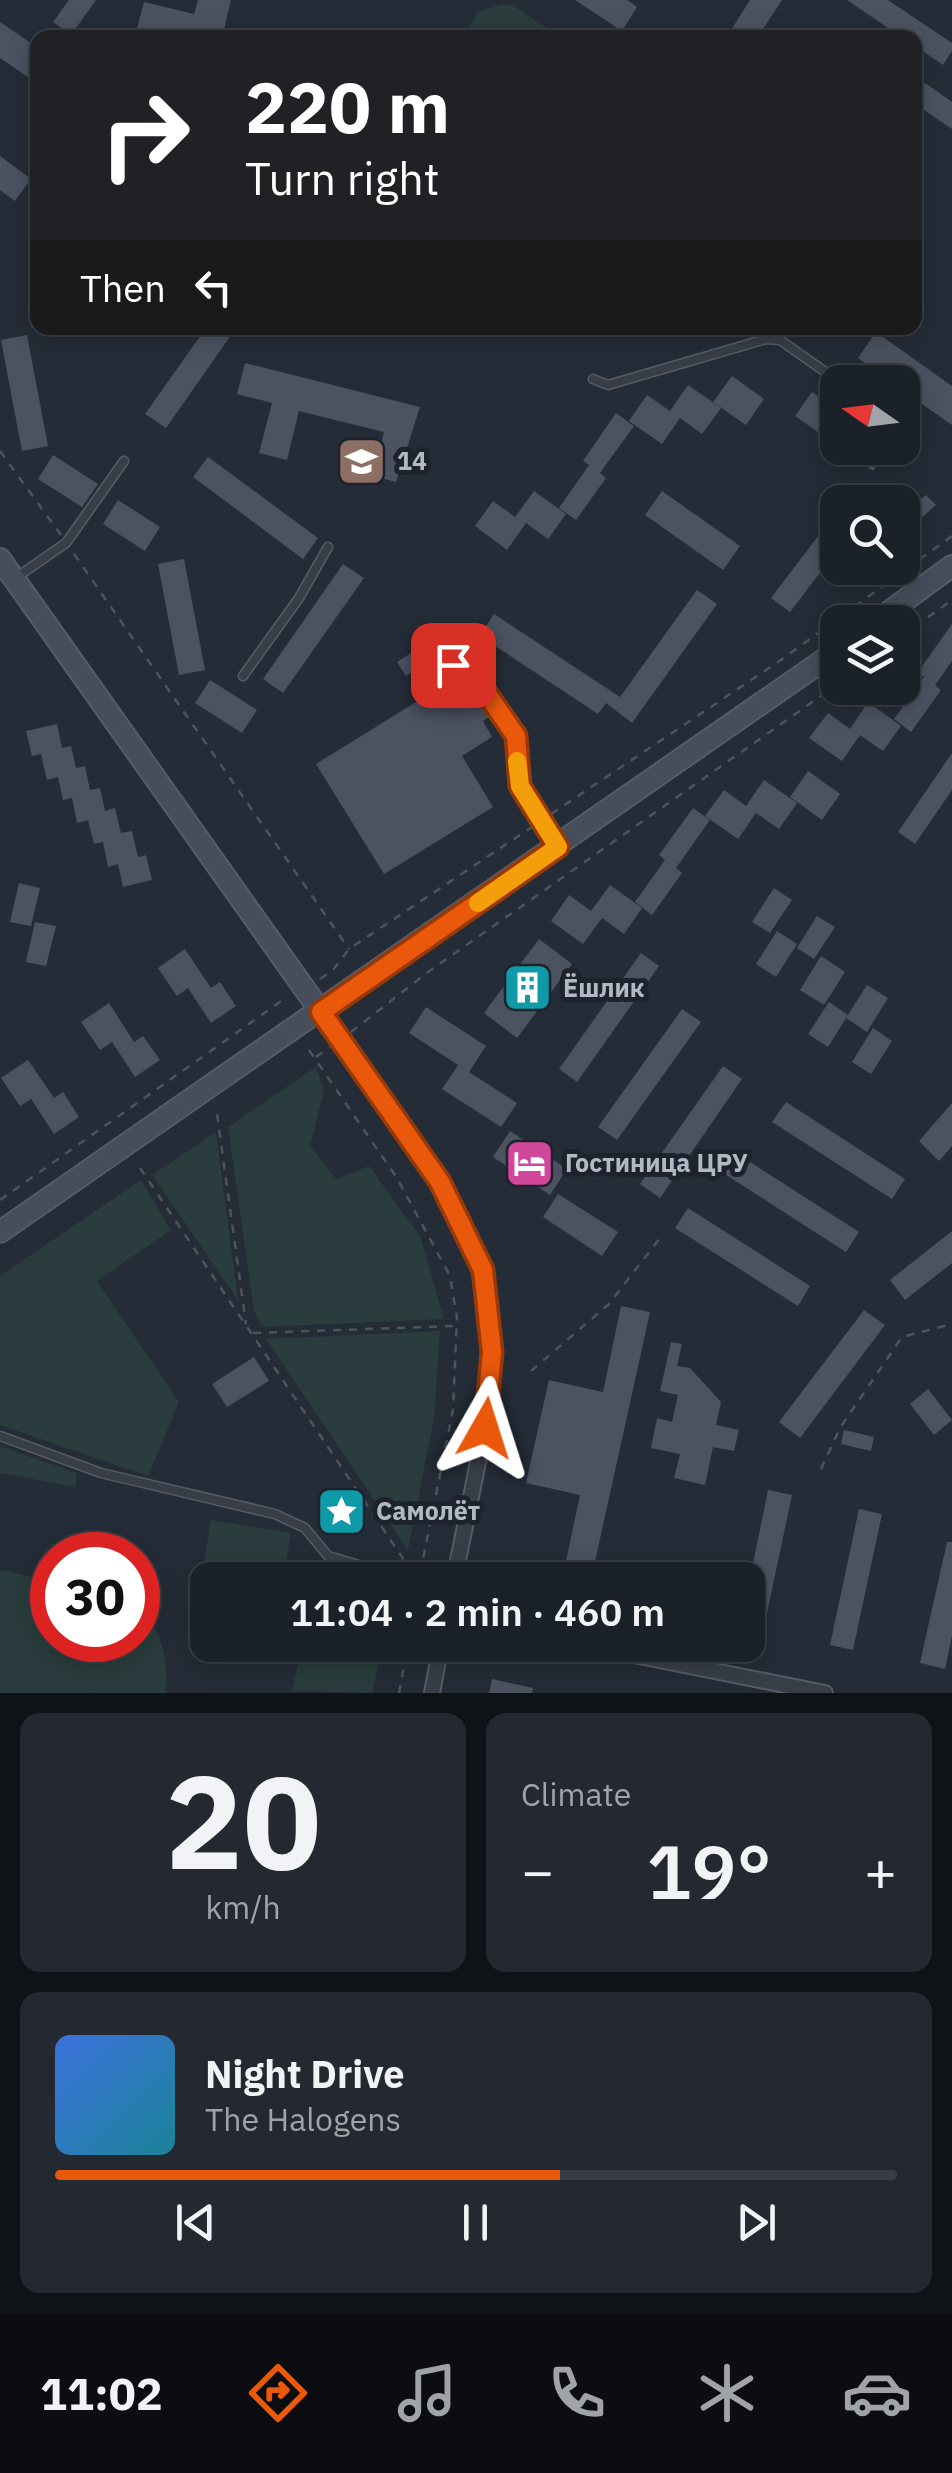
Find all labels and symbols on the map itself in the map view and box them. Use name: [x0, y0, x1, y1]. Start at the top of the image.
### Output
north arrow: [820, 365, 920, 465]
school or university icon: 14: [336, 435, 388, 487]
place label: 14: [397, 444, 427, 477]
pin: [411, 623, 496, 708]
building icon: Ёшлик: [502, 962, 554, 1014]
place label: Ёшлик: [563, 971, 645, 1004]
hotel icon: Гостиница ЦРУ: [504, 1137, 556, 1189]
place label: Гостиница ЦРУ: [565, 1146, 748, 1179]
position arrow: [433, 1376, 537, 1480]
place icon: Самолёт: [315, 1485, 367, 1537]
place label: Самолёт: [376, 1494, 480, 1527]
speed limit sign: 30: [30, 1532, 160, 1662]

